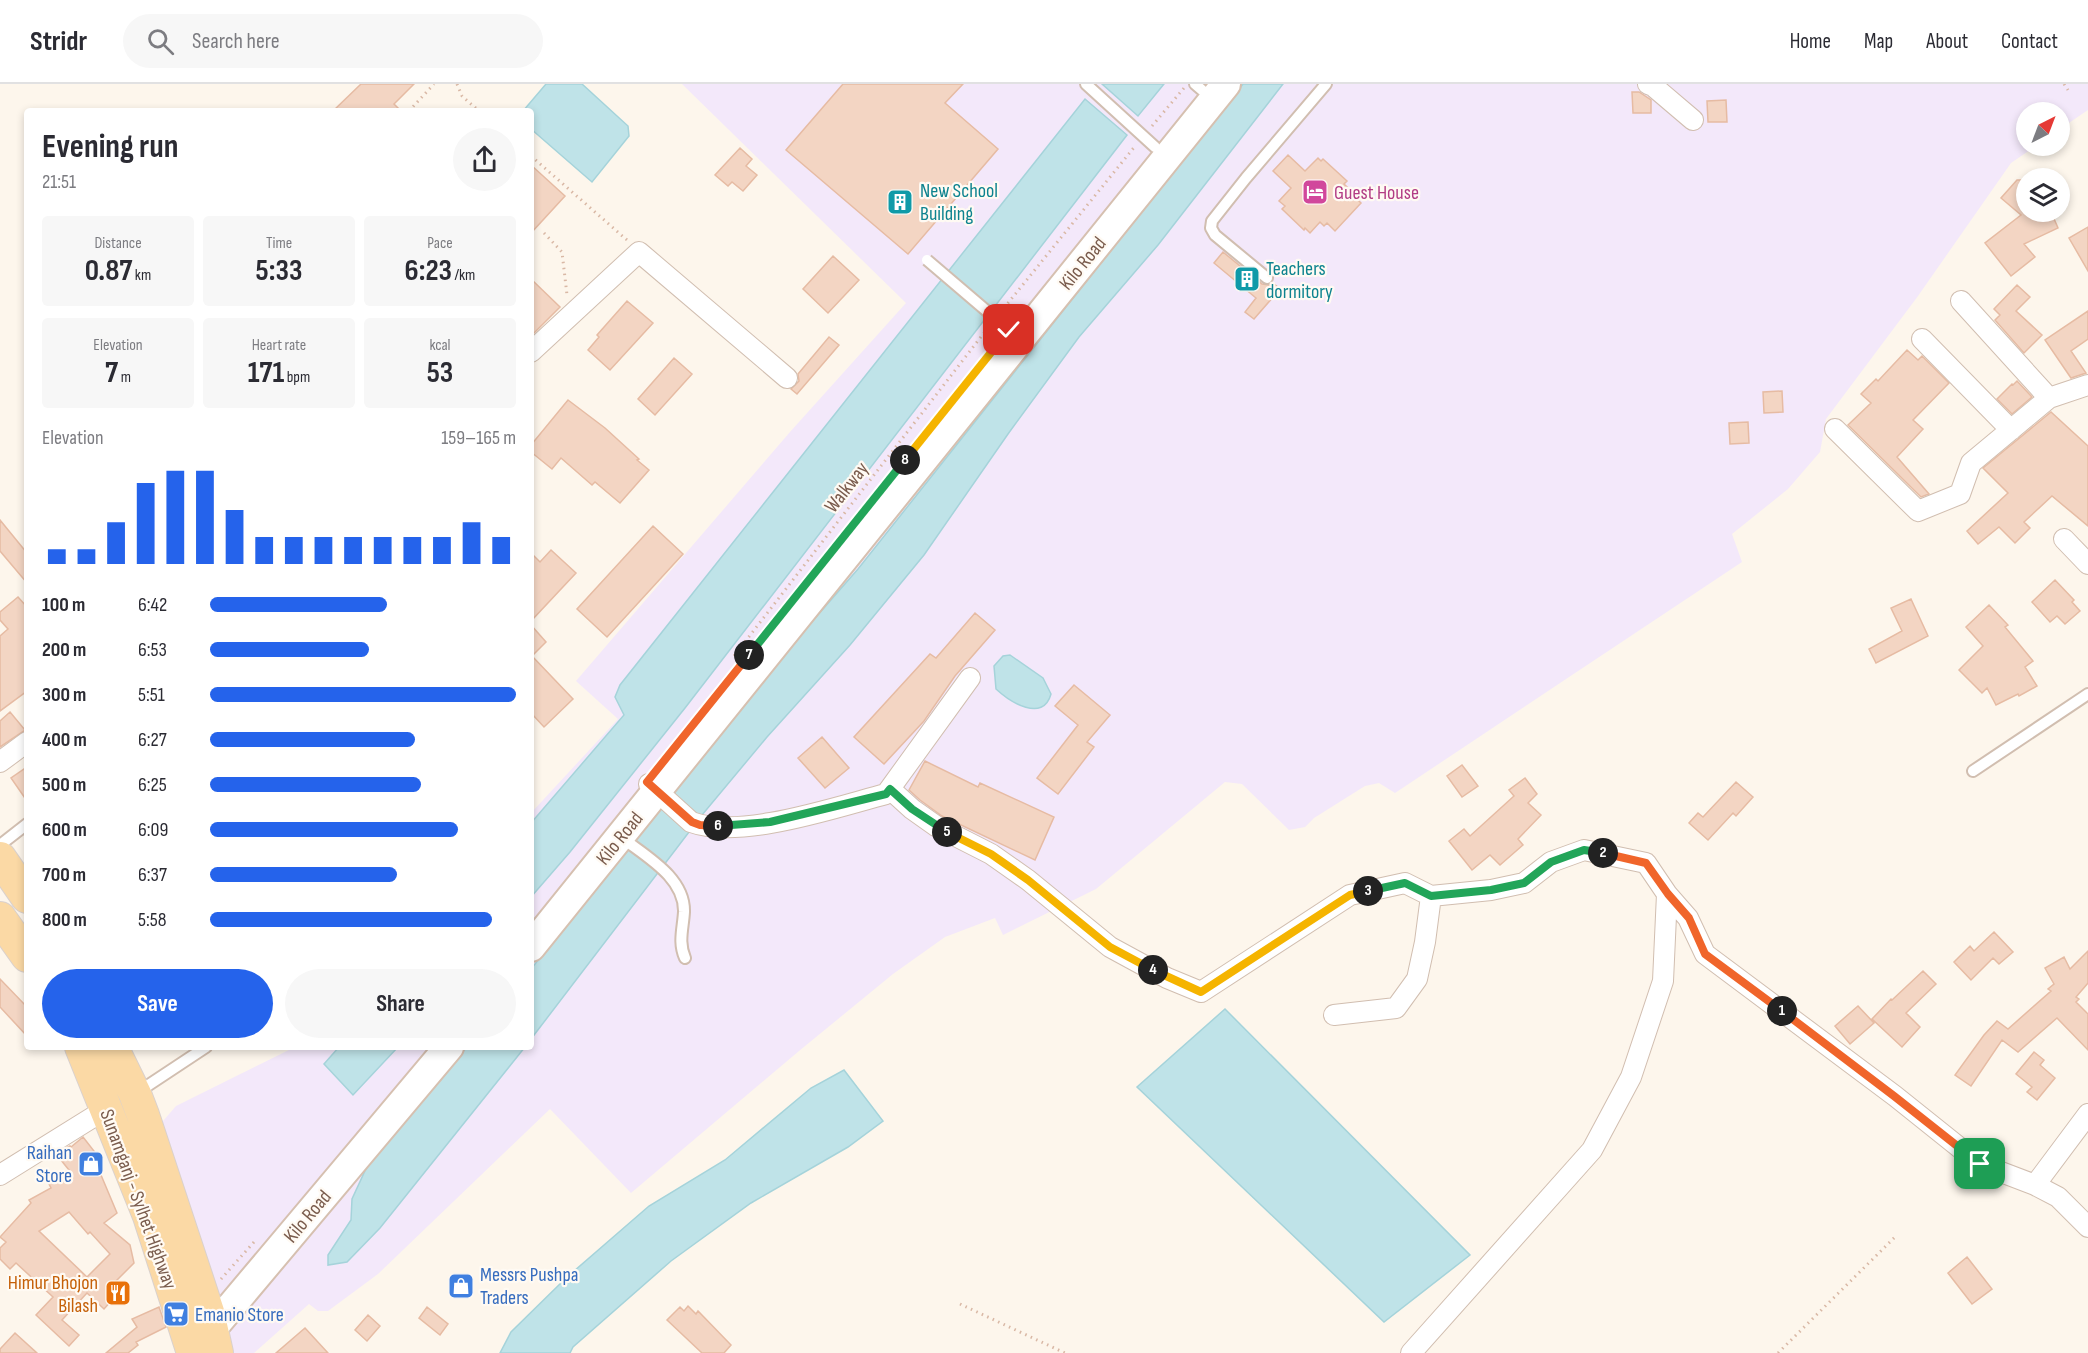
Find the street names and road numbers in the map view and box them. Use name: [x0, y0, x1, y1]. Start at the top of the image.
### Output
street label: Kilo Road: [1054, 232, 1111, 295]
street label: Walkway: [820, 457, 874, 518]
street label: Kilo Road: [591, 807, 648, 870]
street label: Sunamganj - Sylhet Highway: [94, 1106, 182, 1293]
street label: Kilo Road: [279, 1185, 337, 1248]

